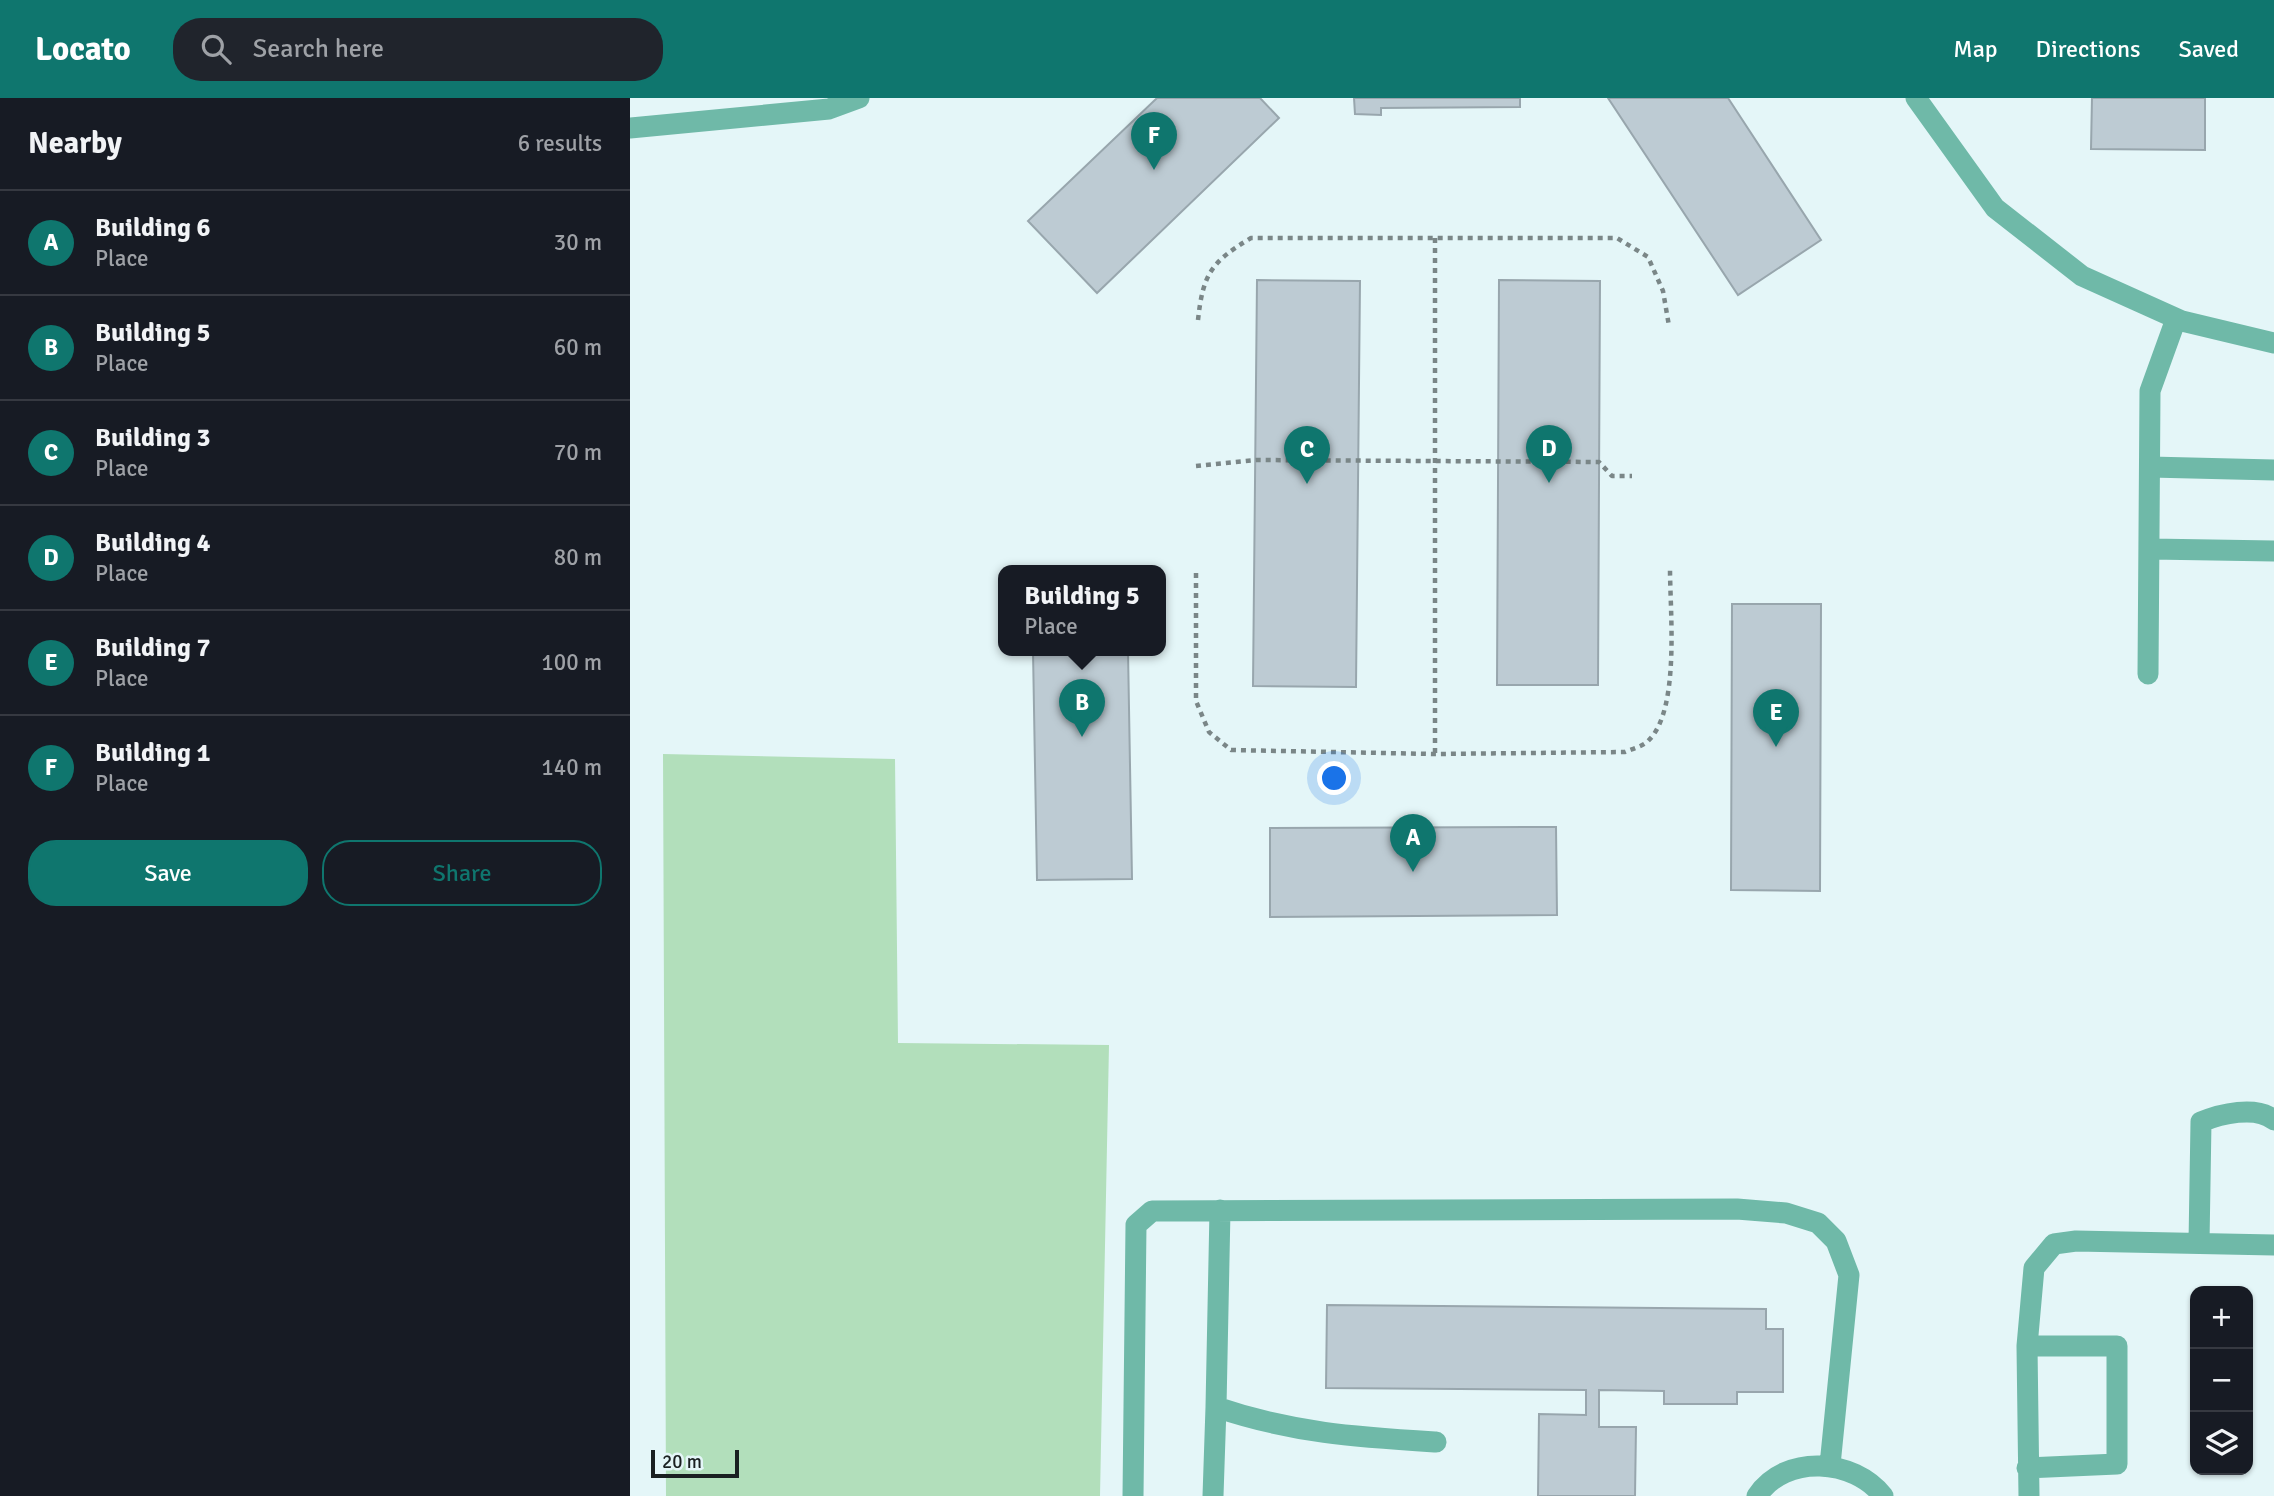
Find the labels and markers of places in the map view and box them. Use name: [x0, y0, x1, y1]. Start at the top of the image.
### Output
pin: F: [1131, 112, 1177, 170]
pin: D: [1526, 425, 1572, 483]
pin: C: [1284, 426, 1330, 484]
pin: B: [1059, 679, 1105, 737]
pin: E: [1753, 689, 1799, 747]
pin: A: [1390, 814, 1436, 872]

